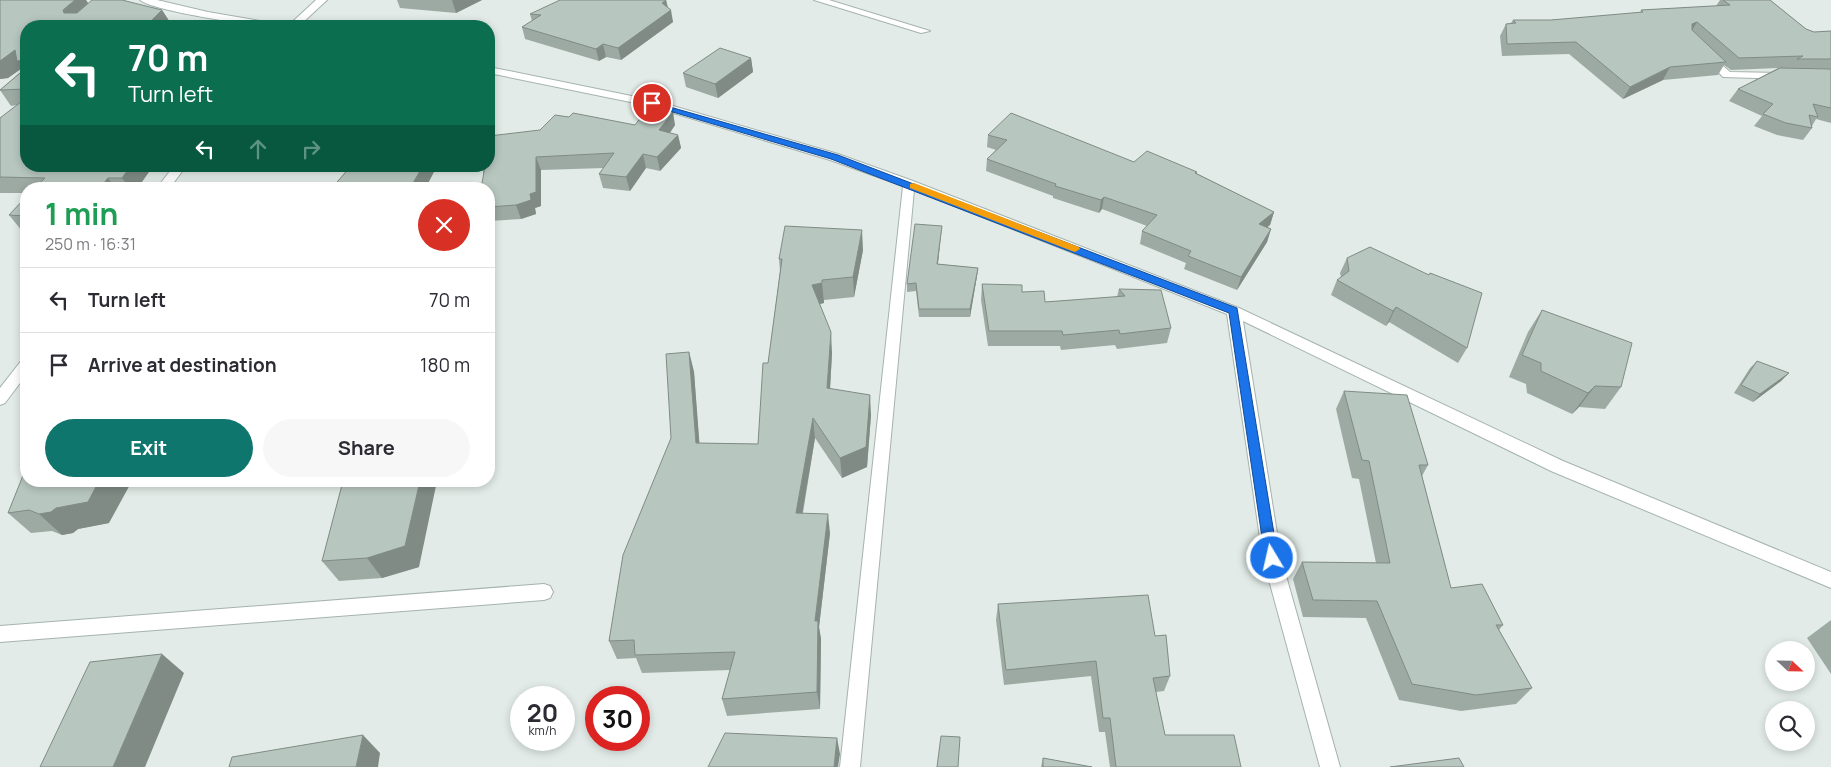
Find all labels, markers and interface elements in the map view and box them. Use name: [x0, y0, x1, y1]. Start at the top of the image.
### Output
text: 70 m: [128, 34, 208, 82]
icon: left: [45, 40, 110, 105]
text: Turn left: [128, 79, 213, 109]
pin: [631, 82, 673, 124]
icon: arrive: [638, 89, 666, 117]
icon: left: [191, 135, 219, 163]
icon: ahead: [244, 135, 272, 163]
icon: right: [297, 135, 325, 163]
text: 1 min: [45, 193, 118, 234]
button: close: [418, 199, 470, 251]
text: 250 m · 16:31: [45, 233, 136, 255]
icon: left: [45, 286, 73, 314]
text: Turn left: [88, 287, 166, 313]
text: 70 m: [429, 287, 470, 313]
icon: arrive: [45, 351, 73, 379]
text: Arrive at destination: [88, 352, 277, 378]
text: 180 m: [420, 352, 470, 378]
button: Exit: [45, 419, 253, 477]
button: Share: [263, 419, 470, 477]
position arrow: [1245, 531, 1297, 583]
north arrow: [1765, 641, 1815, 691]
map controls: [1765, 641, 1815, 751]
speed limit sign: 30: [585, 686, 650, 751]
text: 20: [527, 695, 558, 730]
button: search: [1765, 701, 1815, 751]
text: km/h: [529, 722, 556, 739]

